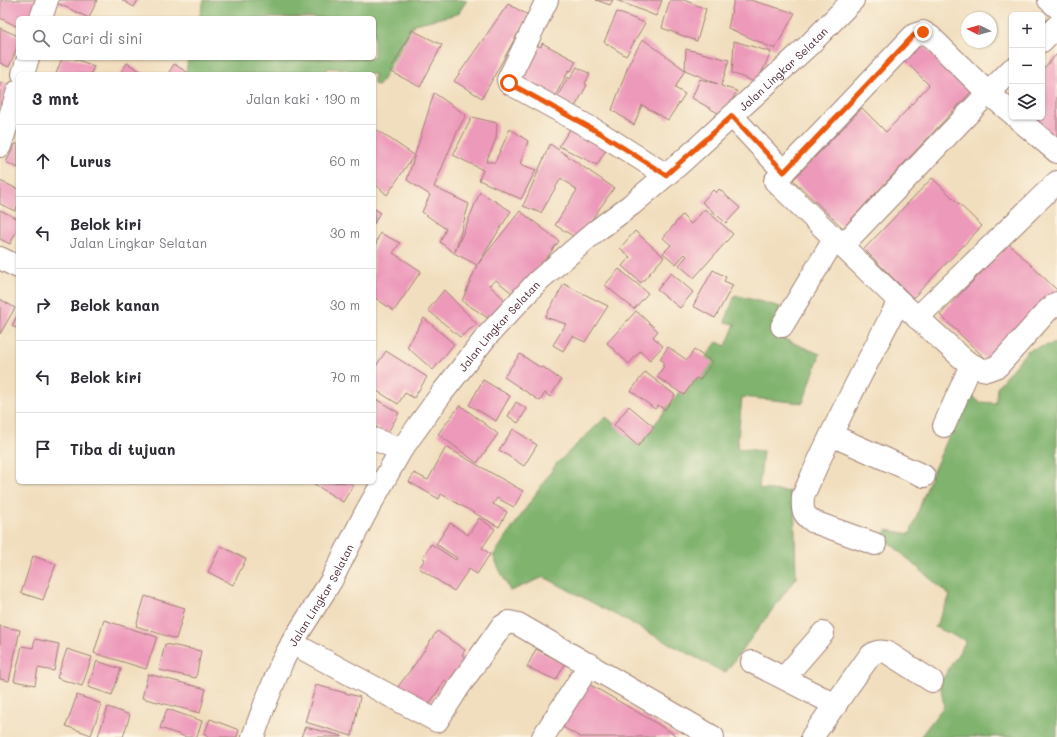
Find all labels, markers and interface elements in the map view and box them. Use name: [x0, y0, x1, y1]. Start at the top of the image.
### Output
north arrow: [961, 12, 997, 48]
map controls: [1009, 12, 1045, 120]
button: +: [1009, 12, 1045, 48]
search box: [16, 16, 376, 60]
street label: Jalan Lingkar Selatan: [735, 23, 830, 114]
route end: [914, 23, 932, 41]
icon: search: [30, 27, 52, 49]
text: Cari di sini: [62, 28, 143, 48]
button: −: [1009, 48, 1045, 84]
route start: [500, 74, 518, 92]
button: layers: [1009, 84, 1045, 120]
text: 3 mnt: [32, 87, 79, 109]
text: Jalan kaki · 190 m: [246, 90, 360, 107]
icon: ahead: [32, 150, 54, 172]
text: Lurus: [70, 151, 111, 171]
text: 60 m: [330, 152, 360, 169]
text: Belok kiri: [70, 214, 142, 234]
icon: left: [32, 222, 54, 244]
text: 30 m: [330, 224, 360, 241]
text: Jalan Lingkar Selatan: [70, 234, 207, 251]
street label: Jalan Lingkar Selatan: [455, 277, 542, 374]
icon: right: [32, 294, 54, 316]
text: Belok kanan: [70, 295, 159, 315]
text: 30 m: [330, 296, 360, 313]
icon: left: [32, 366, 54, 388]
text: Belok kiri: [70, 367, 142, 387]
text: 70 m: [330, 368, 360, 385]
icon: arrive: [32, 438, 54, 460]
text: Tiba di tujuan: [70, 439, 175, 459]
street label: Jalan Lingkar Selatan: [285, 541, 356, 649]

